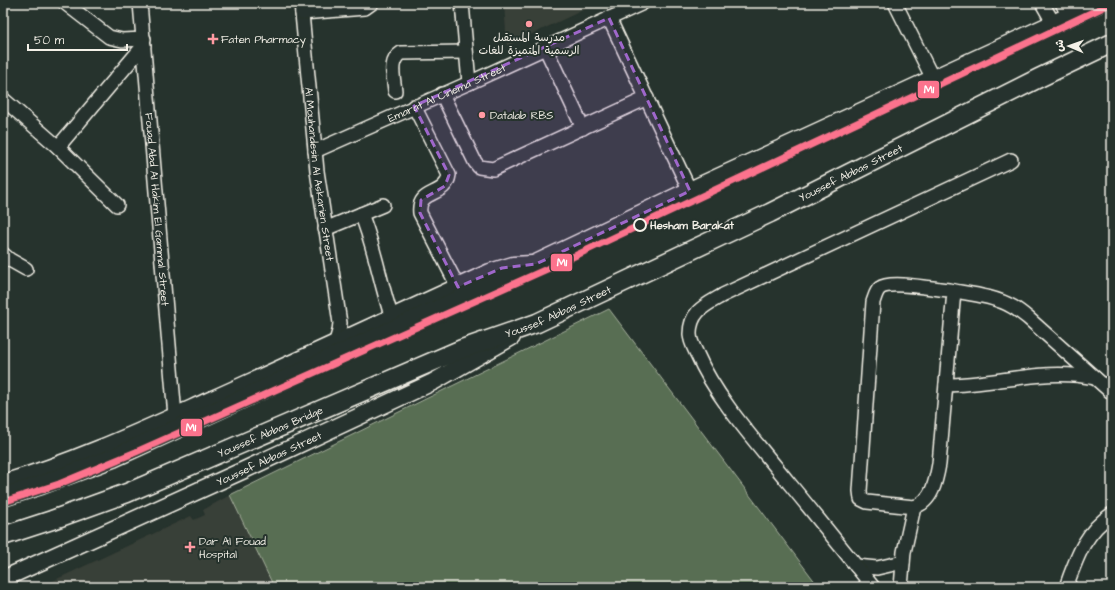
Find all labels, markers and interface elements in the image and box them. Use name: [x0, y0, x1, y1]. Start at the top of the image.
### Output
marker: مدرسة المستقبل الرسمية المتميزة للغات: [524, 19, 534, 29]
scale bar: [28, 26, 127, 52]
north arrow: [1049, 26, 1089, 66]
place label: مدرسة المستقبل الرسمية المتميزة للغات: [479, 30, 580, 58]
text: 50 m: [34, 32, 65, 49]
place label: Faten Pharmacy: [221, 32, 306, 48]
marker: Faten Pharmacy: [208, 34, 218, 44]
text: ش: [1052, 39, 1067, 52]
street label: Emarat Al Cinema Street: [385, 60, 509, 126]
line badge: M1: [917, 80, 940, 99]
text: M1: [924, 82, 935, 97]
street label: Al Mouhandesin Al Askarien Street: [301, 86, 338, 262]
place label: Datalab RBS: [490, 108, 553, 123]
marker: Datalab RBS: [477, 110, 487, 120]
street label: Fouad Abd Al Hakim El Gammal Street: [141, 112, 173, 307]
street label: Youssef Abbas Street: [796, 140, 906, 205]
marker: Hesham Barakat: [633, 218, 647, 232]
place label: Hesham Barakat: [649, 218, 735, 233]
line badge: M1: [550, 253, 573, 272]
text: M1: [557, 255, 568, 270]
street label: Youssef Abbas Street: [503, 282, 614, 342]
street label: Youssef Abbas Bridge: [215, 403, 325, 461]
line badge: M1: [180, 418, 203, 437]
text: M1: [186, 420, 197, 435]
street label: Youssef Abbas Street: [214, 428, 325, 490]
place label: Dar Al Fouad Hospital: [199, 534, 266, 562]
marker: Dar Al Fouad Hospital: [184, 541, 196, 553]

